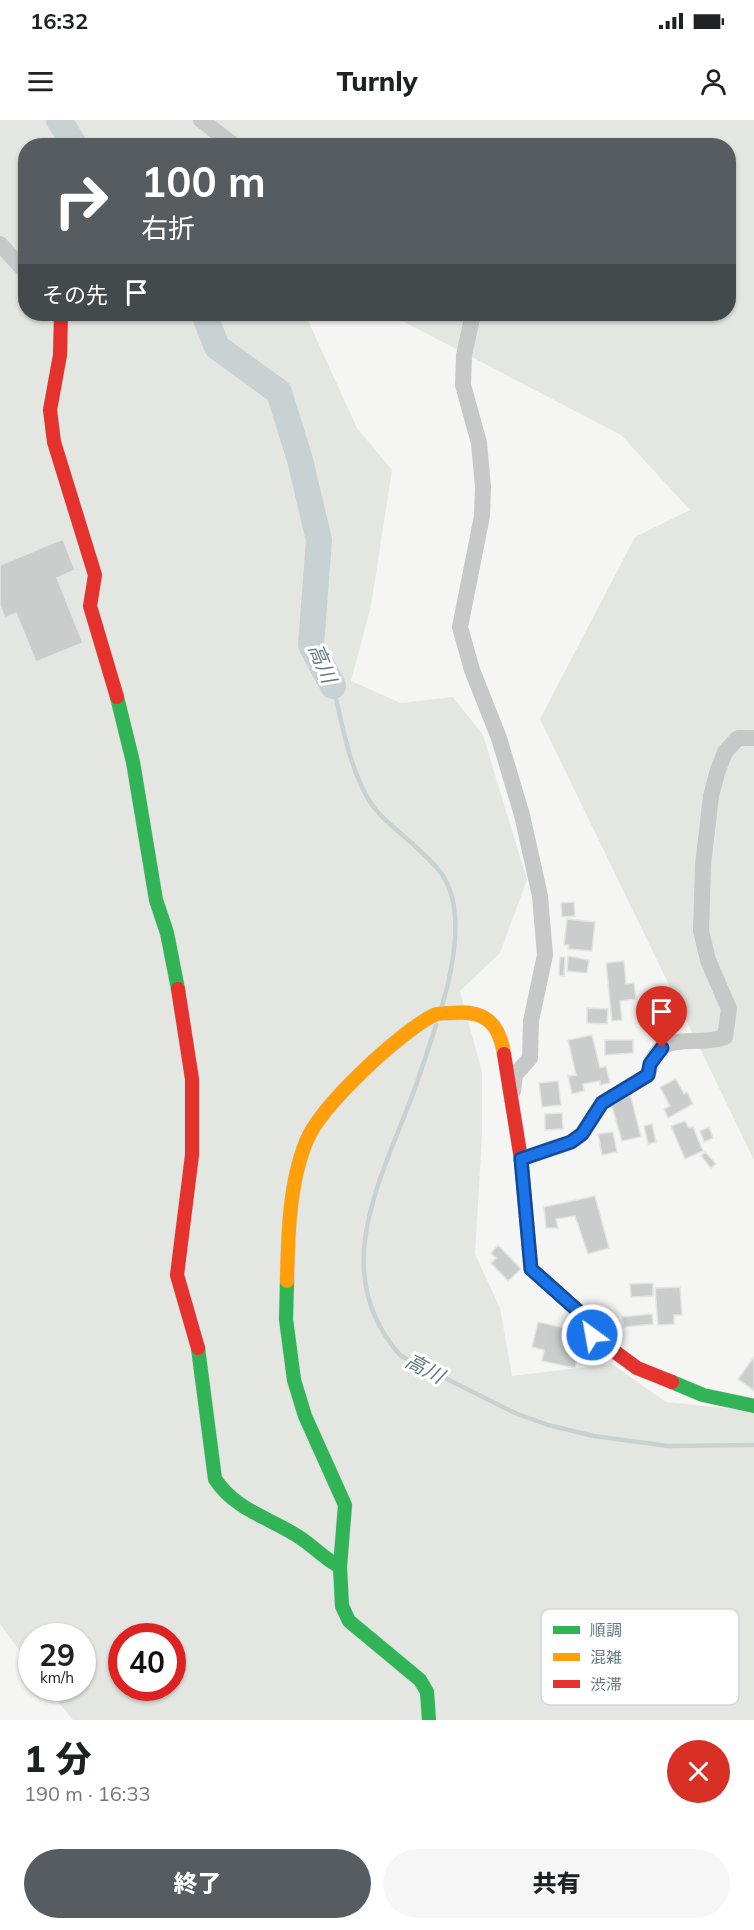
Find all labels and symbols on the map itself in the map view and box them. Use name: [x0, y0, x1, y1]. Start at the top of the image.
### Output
water label: 高川: [304, 640, 343, 688]
pin: [636, 986, 687, 1048]
position arrow: [560, 1303, 624, 1367]
water label: 高川: [401, 1348, 450, 1389]
legend: [541, 1609, 739, 1705]
text: 順調: [590, 1620, 622, 1640]
speed limit sign: 40: [108, 1623, 186, 1701]
text: 混雑: [590, 1647, 622, 1667]
text: 渋滞: [590, 1674, 622, 1694]

